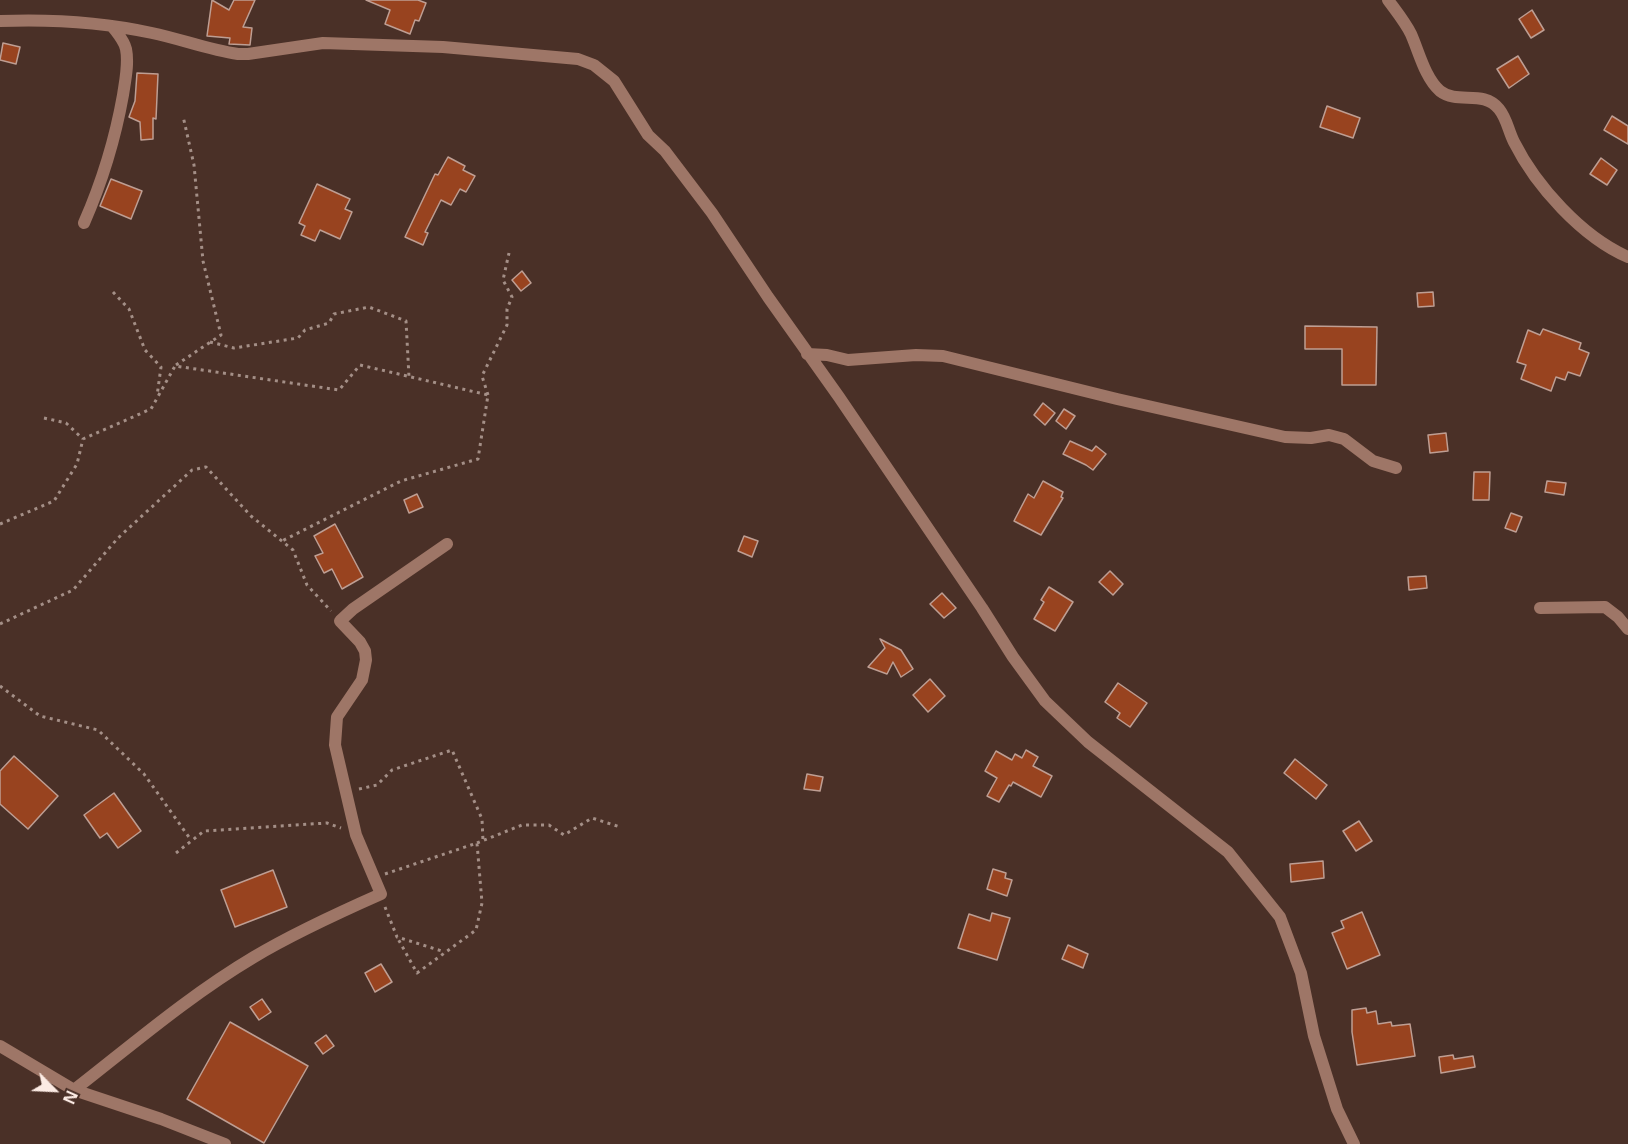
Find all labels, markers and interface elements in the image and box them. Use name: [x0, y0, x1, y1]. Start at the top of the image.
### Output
north arrow: [24, 1060, 84, 1120]
text: N: [58, 1087, 83, 1108]

